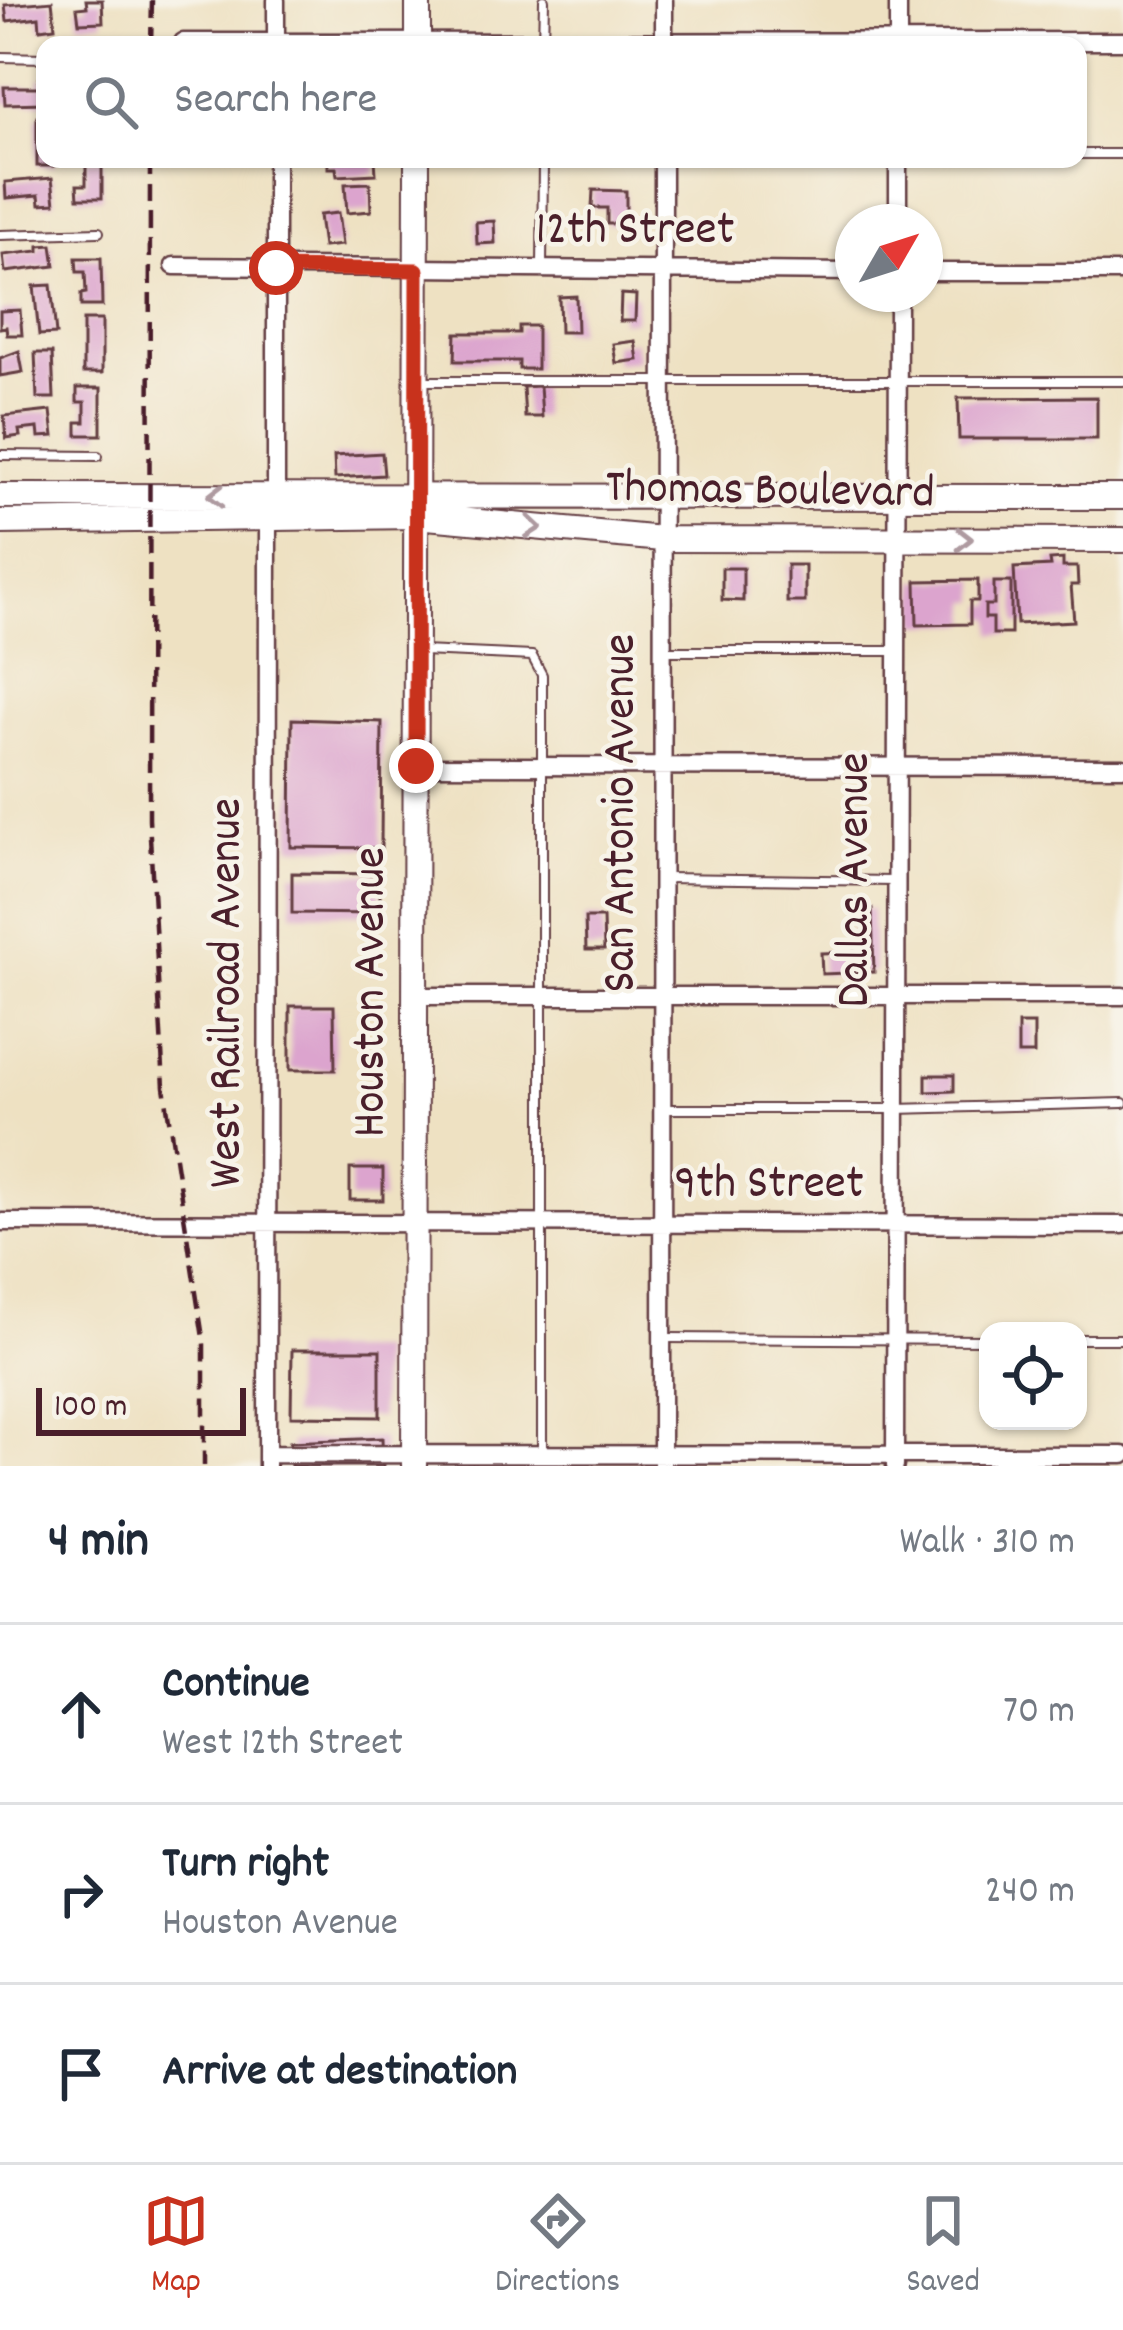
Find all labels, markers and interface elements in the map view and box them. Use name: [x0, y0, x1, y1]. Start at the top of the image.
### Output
search box: [36, 36, 1087, 168]
icon: search: [78, 69, 144, 135]
text: Search here: [174, 70, 377, 134]
street label: 12th Street: [536, 198, 734, 267]
north arrow: [835, 204, 943, 312]
route start: [249, 241, 303, 295]
street label: Thomas Boulevard: [605, 456, 935, 530]
one-way arrow: [206, 483, 224, 509]
one-way arrow: [524, 513, 543, 539]
one-way arrow: [955, 526, 974, 552]
street label: San Antonio Avenue: [589, 634, 658, 992]
route end: [389, 739, 443, 793]
street label: Dallas Avenue: [823, 752, 892, 1008]
street label: West Railroad Avenue: [195, 798, 264, 1188]
street label: Houston Avenue: [339, 847, 408, 1137]
street label: 9th Street: [674, 1152, 864, 1221]
map controls: [979, 1322, 1087, 1430]
button: locate: [979, 1322, 1087, 1430]
scale bar: [36, 1382, 246, 1435]
text: 100 m: [54, 1385, 127, 1432]
text: 4 min: [48, 1508, 149, 1580]
text: Walk · 310 m: [899, 1517, 1075, 1572]
text: Continue: [162, 1654, 310, 1718]
icon: ahead: [48, 1681, 114, 1747]
text: 70 m: [1003, 1686, 1075, 1741]
text: West 12th Street: [162, 1718, 403, 1773]
text: Turn right: [162, 1834, 329, 1898]
icon: right: [48, 1861, 114, 1927]
text: 240 m: [985, 1866, 1075, 1921]
text: Houston Avenue: [162, 1898, 398, 1953]
icon: arrive: [48, 2041, 114, 2107]
text: Arrive at destination: [162, 2042, 517, 2106]
tab: Map: [143, 2188, 209, 2307]
tab: Directions: [495, 2188, 620, 2307]
tab: Saved: [906, 2188, 980, 2307]

